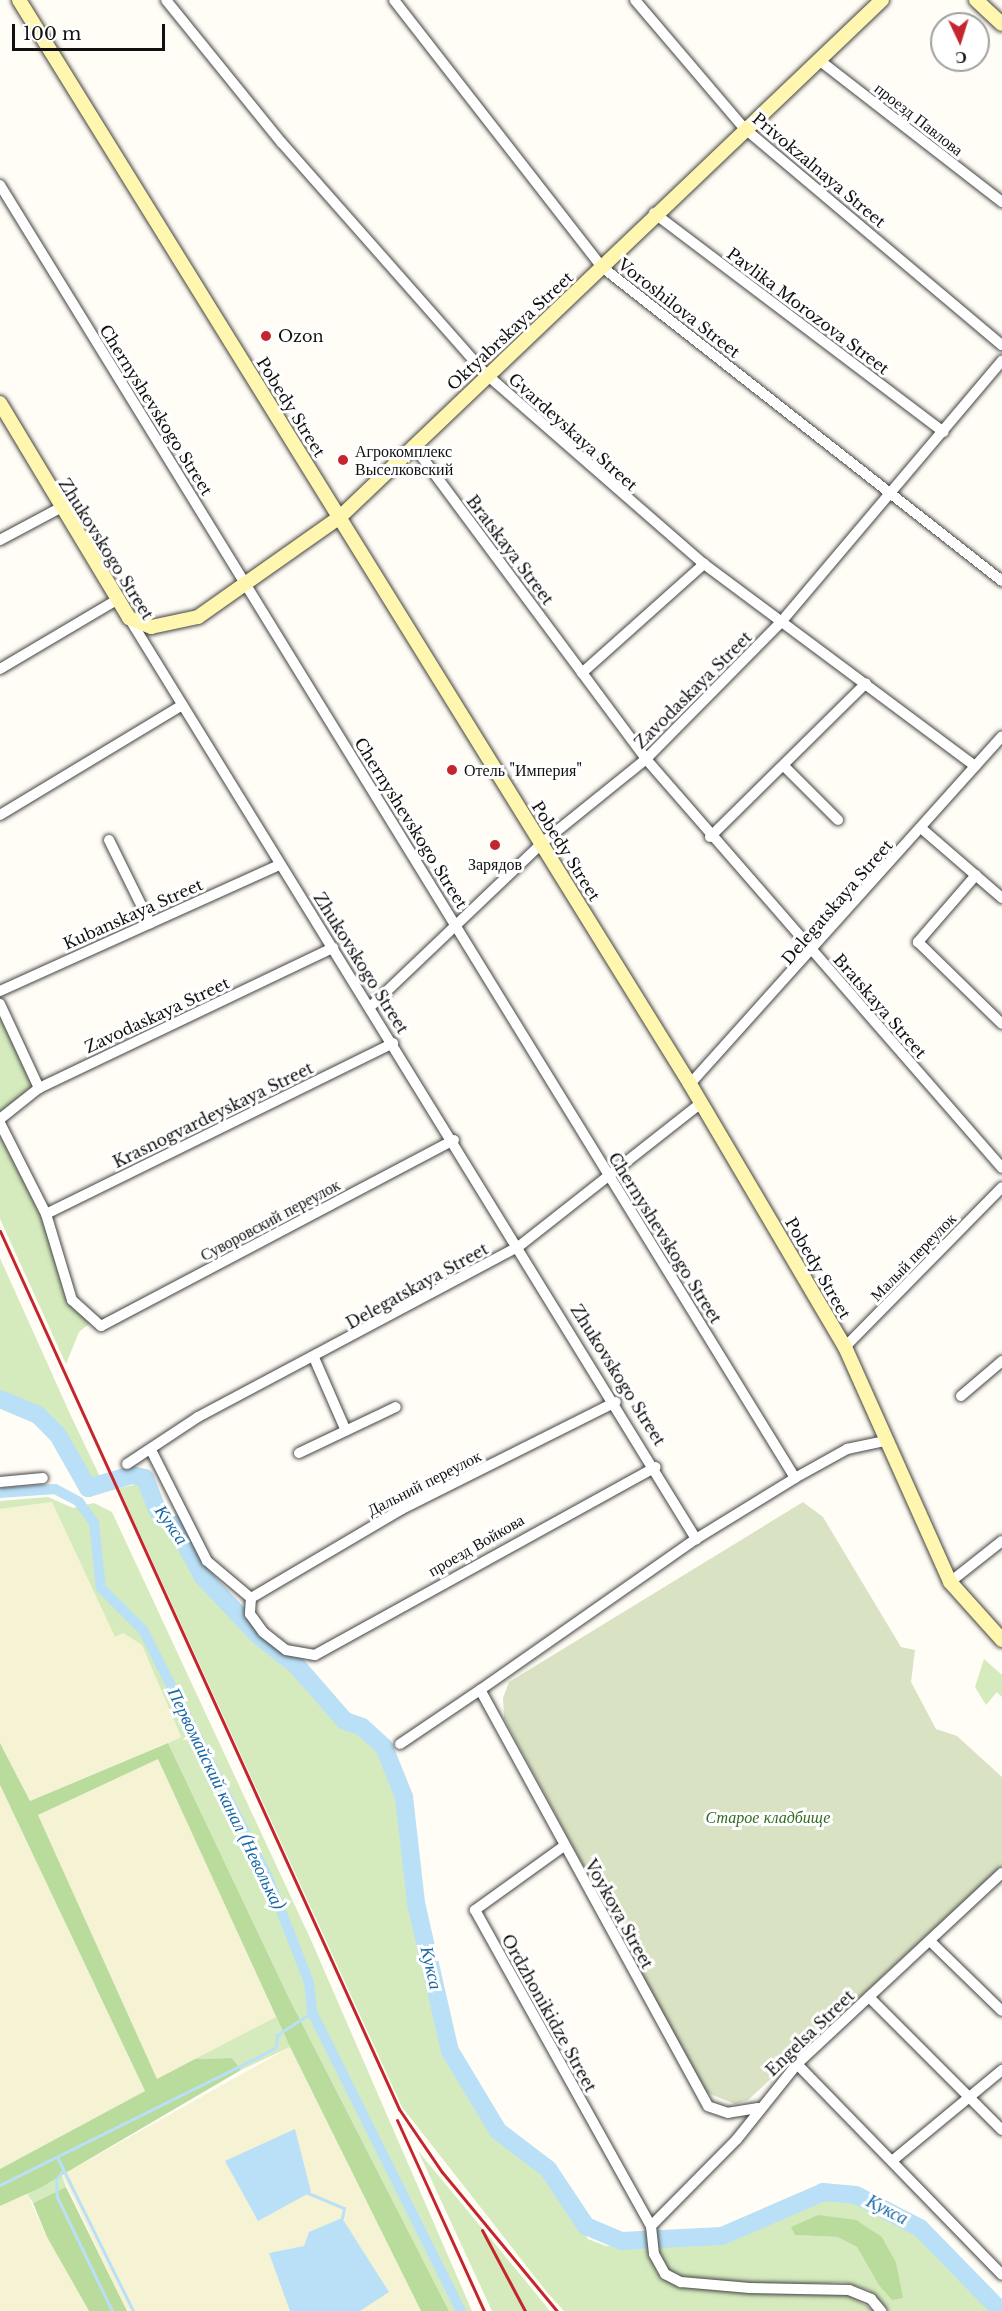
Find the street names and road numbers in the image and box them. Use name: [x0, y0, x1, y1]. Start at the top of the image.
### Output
street label: проезд Павлова: [871, 78, 967, 160]
street label: Privokzalnaya Street: [749, 109, 889, 231]
street label: Pavlika Morozova Street: [723, 244, 893, 378]
street label: Voroshilova Street: [614, 254, 744, 362]
street label: Oktyabrskaya Street: [443, 268, 577, 394]
street label: Chernyshevskogo Street: [95, 321, 217, 499]
street label: Pobedy Street: [253, 353, 329, 461]
street label: Gvardeyskaya Street: [505, 369, 641, 495]
street label: Zhukovskogo Street: [55, 475, 157, 623]
street label: Bratskaya Street: [463, 491, 557, 609]
street label: Zavodaskaya Street: [630, 627, 756, 753]
street label: Chernyshevskogo Street: [350, 734, 472, 912]
street label: Pobedy Street: [528, 797, 604, 905]
street label: Delegatskaya Street: [777, 836, 897, 968]
street label: Kubanskaya Street: [60, 875, 206, 953]
street label: Zhukovskogo Street: [310, 889, 412, 1037]
street label: Bratskaya Street: [829, 950, 931, 1062]
street label: Zavodaskaya Street: [81, 973, 233, 1057]
street label: Krasnogvardeyskaya Street: [110, 1058, 316, 1172]
street label: Chernyshevskogo Street: [604, 1149, 726, 1327]
street label: Суворовский переулок: [197, 1175, 343, 1265]
street label: Малый переулок: [866, 1209, 960, 1305]
street label: Pobedy Street: [781, 1214, 855, 1322]
street label: Delegatskaya Street: [343, 1239, 491, 1333]
street label: Zhukovskogo Street: [567, 1301, 669, 1449]
street label: Дальний переулок: [364, 1446, 484, 1520]
street label: проезд Войкова: [425, 1510, 527, 1580]
street label: Voykova Street: [581, 1856, 657, 1972]
street label: Ordzhonikidze Street: [498, 1931, 600, 2095]
street label: Engelsa Street: [762, 1986, 858, 2080]

